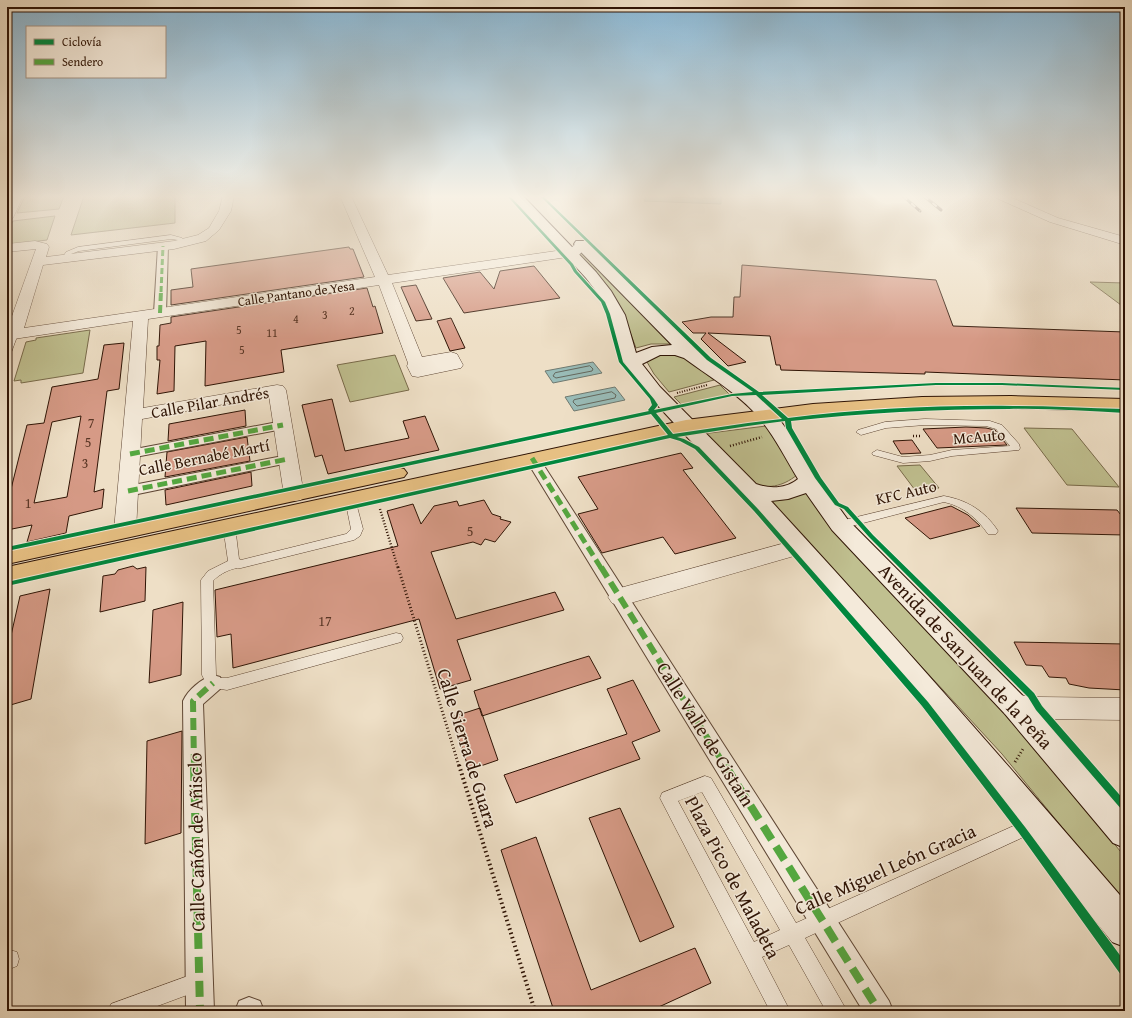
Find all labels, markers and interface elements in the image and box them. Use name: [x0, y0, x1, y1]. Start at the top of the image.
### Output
legend: [26, 26, 166, 78]
text: Ciclovía: [62, 33, 102, 50]
text: Sendero: [62, 53, 103, 70]
street label: Calle Pantano de Yesa: [236, 276, 357, 311]
house number: 2: [349, 302, 355, 319]
house number: 3: [322, 306, 328, 323]
house number: 4: [293, 310, 299, 327]
house number: 5: [236, 321, 242, 338]
house number: 11: [266, 324, 278, 341]
house number: 5: [239, 341, 245, 358]
street label: Calle Pilar Andrés: [149, 380, 271, 424]
house number: 7: [88, 413, 95, 433]
street label: McAuto: [952, 422, 1006, 450]
house number: 5: [85, 432, 91, 452]
street label: Calle Bernabé Martí: [137, 432, 272, 481]
house number: 3: [82, 453, 88, 473]
street label: KFC Auto: [873, 473, 939, 511]
house number: 1: [25, 493, 31, 513]
house number: 5: [467, 521, 473, 541]
street label: Avenida de San Juan de la Peña: [872, 557, 1060, 755]
house number: 17: [318, 611, 332, 631]
street label: Calle Valle de Gistaín: [650, 656, 762, 812]
street label: Calle Sierra de Guara: [430, 665, 506, 831]
street label: Calle Cañón de Añisclo: [180, 752, 212, 932]
street label: Plaza Pico de Maladeta: [678, 791, 788, 963]
street label: Calle Miguel León Gracia: [790, 816, 980, 922]

